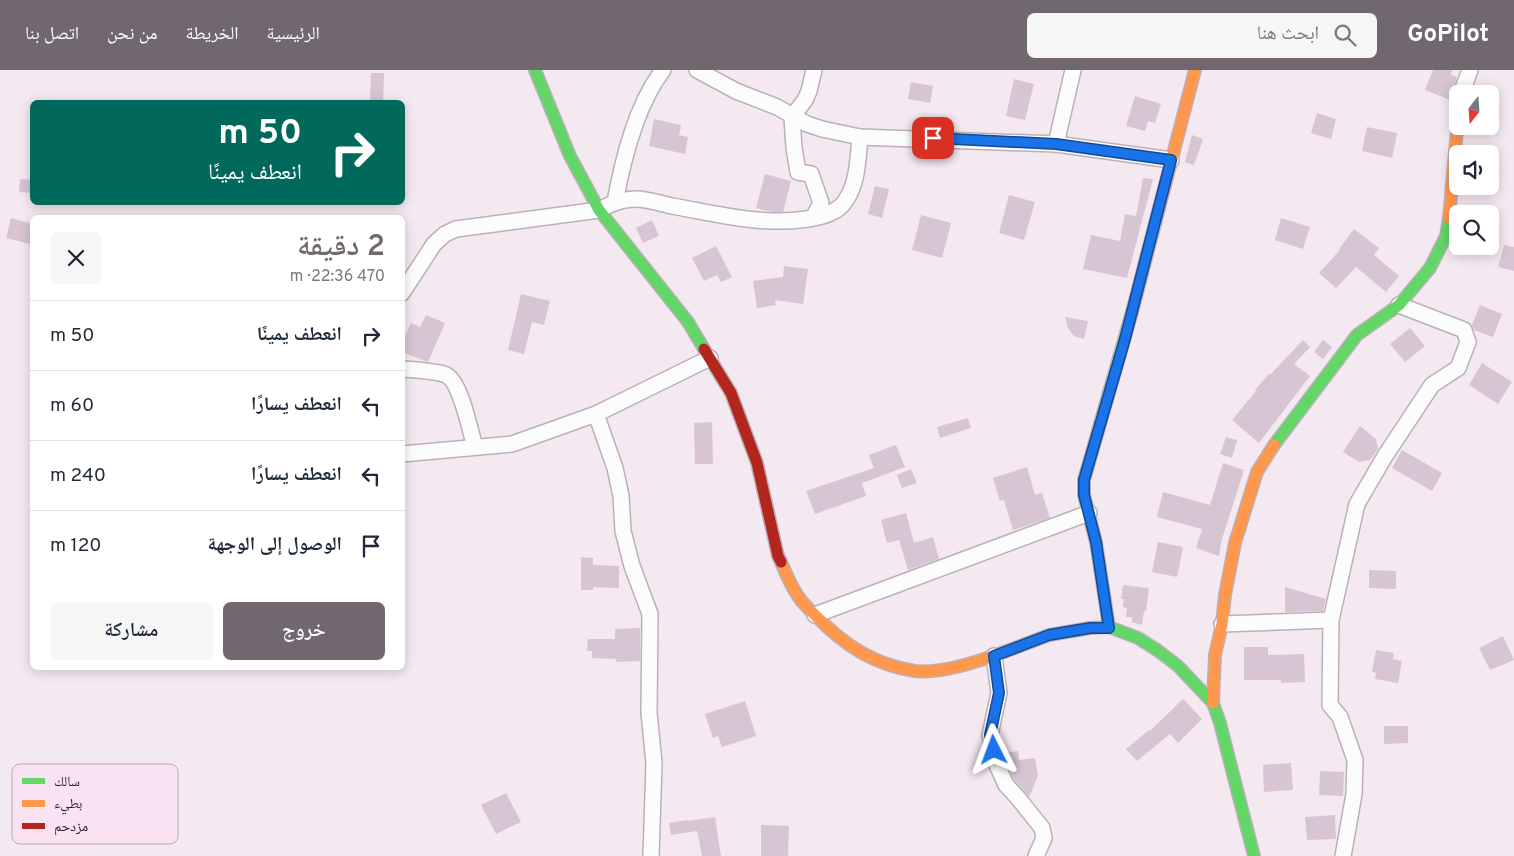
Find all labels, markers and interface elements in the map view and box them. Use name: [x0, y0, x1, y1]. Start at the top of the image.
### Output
search box: [1027, 13, 1377, 58]
text: GoPilot: [1407, 20, 1489, 50]
icon: search: [1331, 21, 1359, 49]
text: ابحث هنا: [1257, 22, 1319, 46]
text: اتصل بنا: [25, 23, 79, 46]
text: من نحن: [107, 23, 158, 46]
text: الخريطة: [186, 23, 239, 46]
text: الرئيسية: [267, 23, 320, 46]
north arrow: [1449, 85, 1499, 135]
map controls: [1449, 85, 1499, 255]
text: 50 m: [218, 112, 302, 156]
pin: [912, 117, 954, 159]
icon: right: [320, 120, 385, 185]
icon: arrive: [919, 124, 947, 152]
button: sound: [1449, 145, 1499, 195]
text: انعطف يمينًا: [208, 160, 302, 187]
button: search: [1449, 205, 1499, 255]
text: 2 دقيقة: [297, 229, 385, 266]
button: close: [50, 232, 102, 284]
text: 470 m · 22:36: [290, 267, 385, 287]
icon: right: [357, 322, 385, 350]
text: انعطف يمينًا: [257, 323, 342, 347]
text: 50 m: [50, 324, 95, 348]
icon: left: [357, 392, 385, 420]
text: انعطف يسارًا: [251, 393, 342, 417]
text: 60 m: [50, 394, 94, 418]
icon: left: [357, 462, 385, 490]
text: انعطف يسارًا: [251, 463, 342, 487]
text: 240 m: [50, 464, 106, 488]
icon: arrive: [357, 532, 385, 560]
text: الوصول إلى الوجهة: [208, 533, 342, 557]
text: 120 m: [50, 534, 101, 558]
button: مشاركة: [50, 602, 213, 660]
button: خروج: [223, 602, 385, 660]
position arrow: [967, 723, 1019, 775]
legend: [12, 764, 178, 844]
text: سالك: [54, 774, 80, 791]
text: بطيء: [54, 796, 83, 815]
text: مزدحم: [54, 819, 88, 836]

